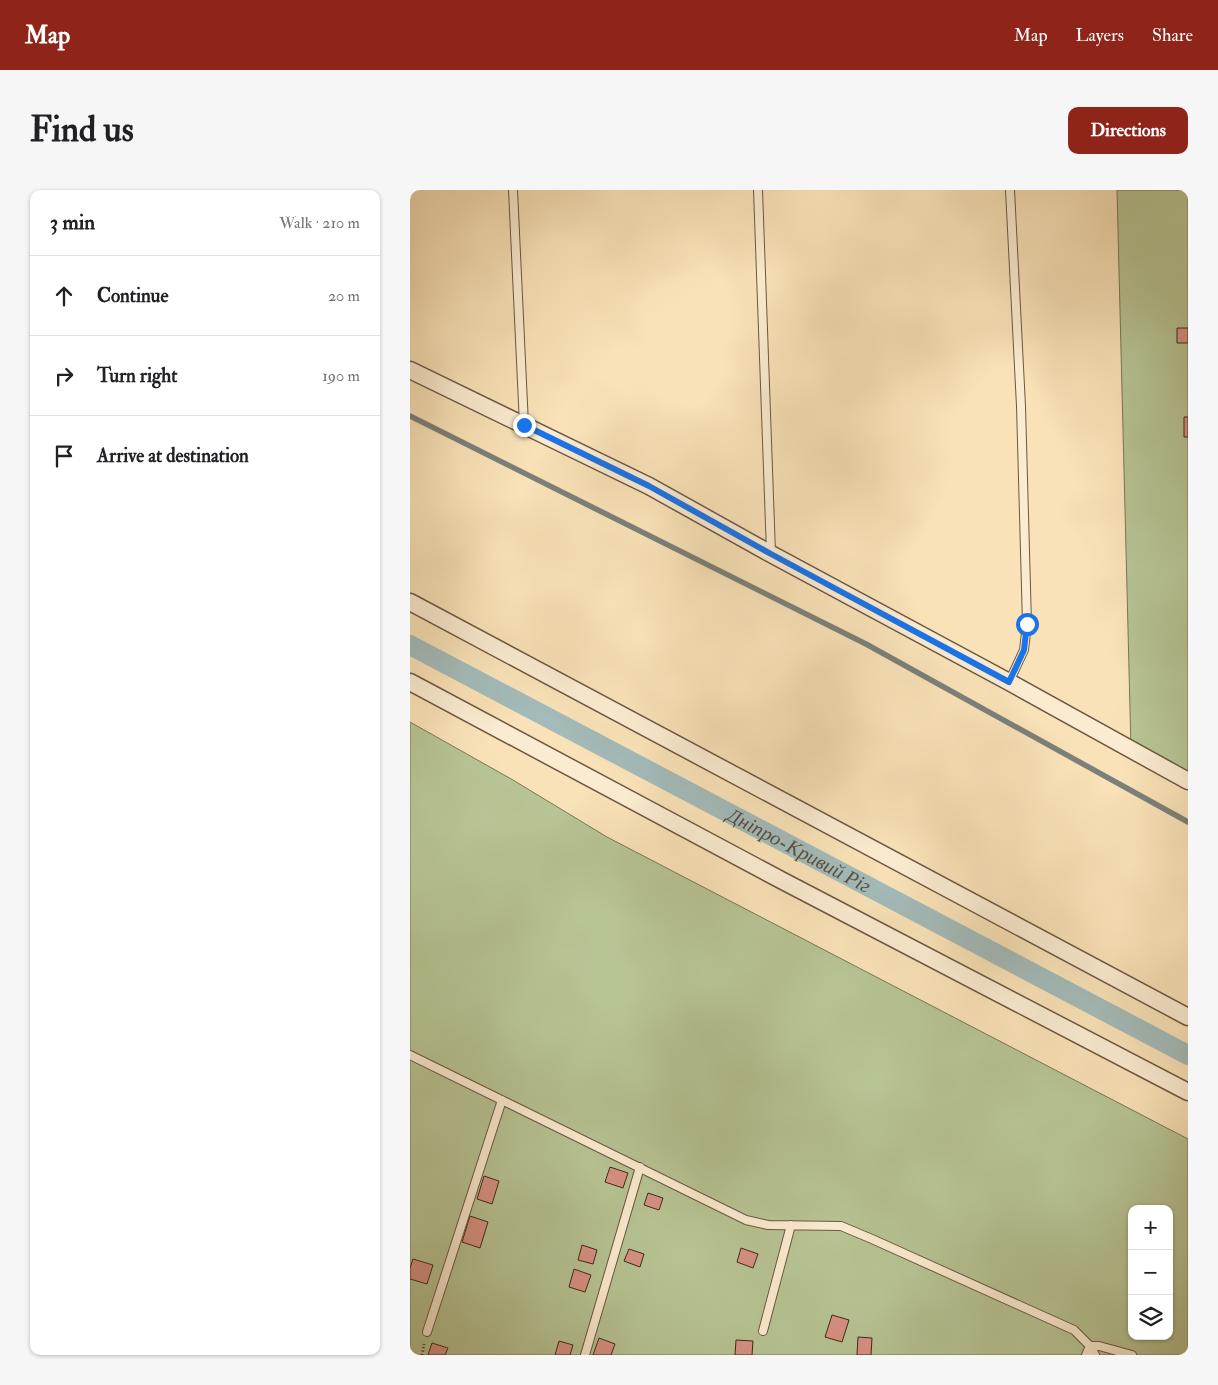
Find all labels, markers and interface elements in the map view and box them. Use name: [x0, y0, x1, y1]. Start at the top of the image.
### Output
text: Map: [25, 20, 70, 51]
text: Map: [1014, 24, 1048, 47]
text: Layers: [1076, 24, 1124, 47]
text: Share: [1152, 24, 1193, 47]
button: Directions: [1068, 107, 1188, 154]
text: Find us: [30, 108, 134, 152]
text: 3 min: [50, 209, 95, 236]
text: Walk · 210 m: [279, 213, 360, 233]
icon: ahead: [50, 282, 78, 310]
text: Continue: [97, 284, 168, 308]
text: 20 m: [328, 286, 360, 306]
icon: right: [50, 362, 78, 390]
text: Turn right: [97, 364, 177, 388]
text: 190 m: [322, 366, 360, 386]
route end: [513, 414, 536, 437]
icon: arrive: [50, 442, 78, 470]
text: Arrive at destination: [97, 444, 249, 468]
route start: [1016, 613, 1039, 636]
water label: Дніпро-Кривий Ріг: [722, 801, 875, 898]
map controls: [1128, 1205, 1173, 1340]
button: +: [1128, 1205, 1173, 1250]
button: −: [1128, 1250, 1173, 1295]
button: layers: [1128, 1295, 1173, 1340]

